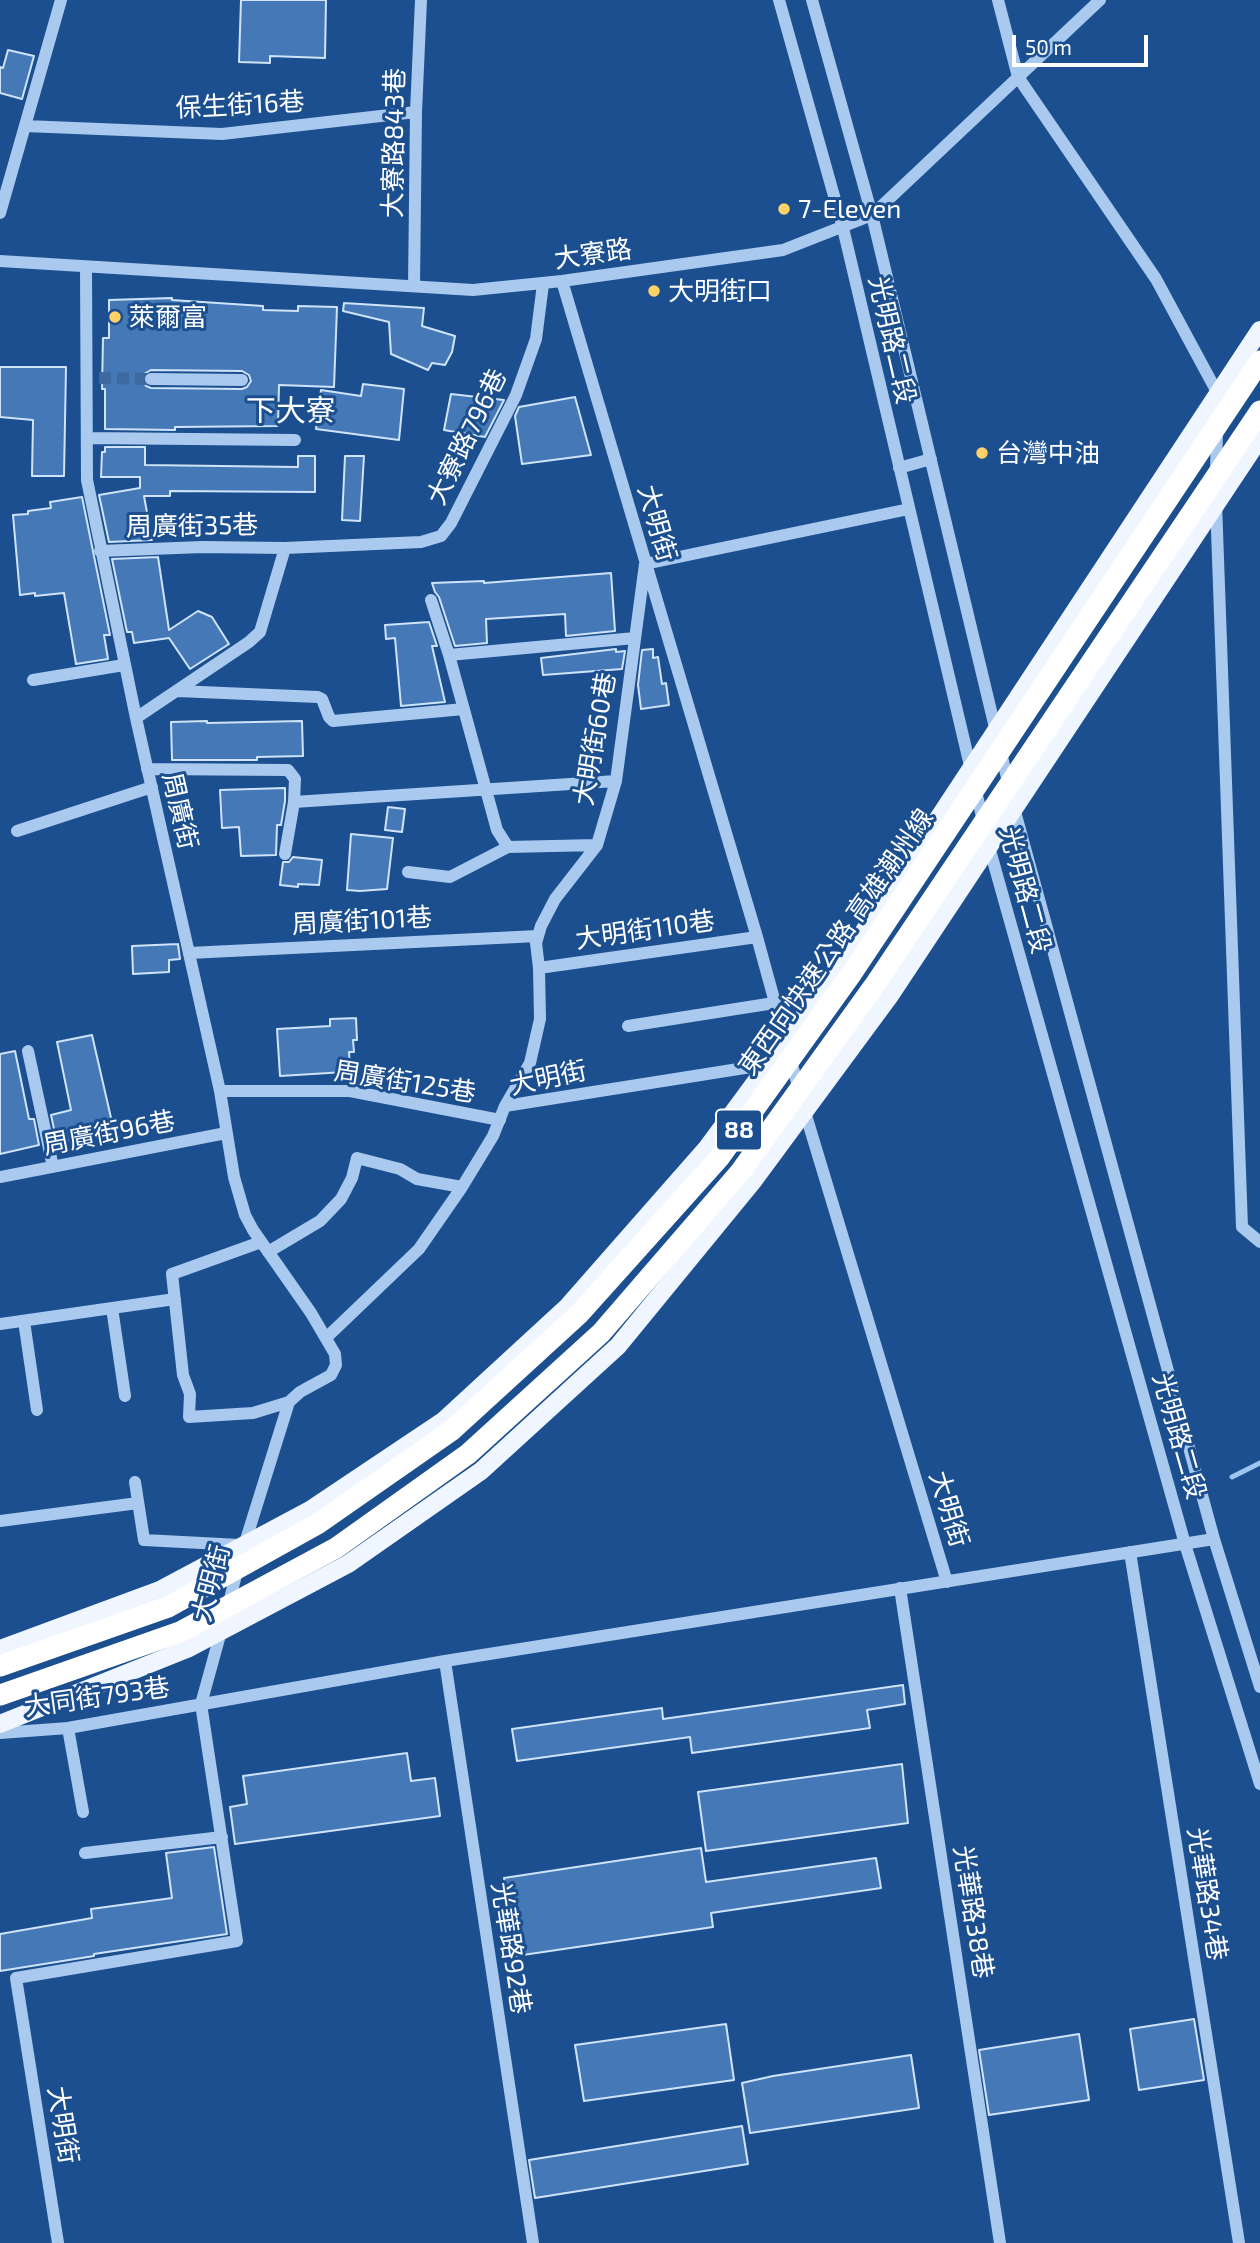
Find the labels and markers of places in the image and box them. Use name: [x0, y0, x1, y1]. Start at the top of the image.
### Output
place label: 7-Eleven: [798, 193, 901, 225]
marker: 7-Eleven: [776, 201, 792, 217]
place label: 大明街口: [668, 275, 772, 307]
marker: 大明街口: [646, 283, 662, 299]
place label: 萊爾富: [129, 301, 207, 333]
marker: 萊爾富: [107, 309, 123, 325]
place label: 台灣中油: [996, 437, 1100, 469]
marker: 台灣中油: [974, 445, 990, 461]

